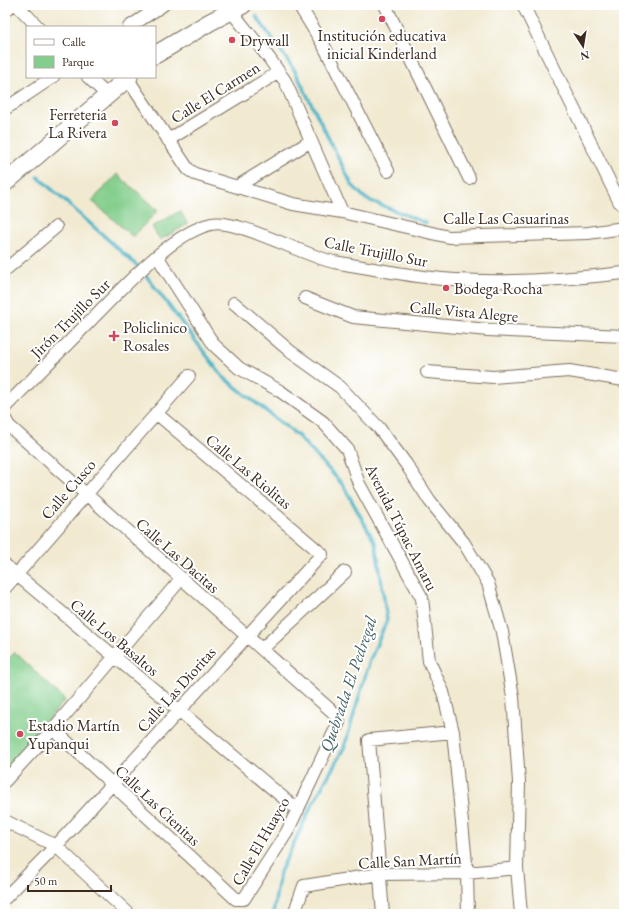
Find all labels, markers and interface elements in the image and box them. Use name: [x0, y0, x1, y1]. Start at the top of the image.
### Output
marker: Institución educativa inicial Kinderland: [377, 14, 387, 24]
place label: Institución educativa inicial Kinderland: [318, 25, 447, 64]
legend: [26, 26, 156, 78]
north arrow: [563, 26, 603, 66]
place label: Drywall: [240, 30, 289, 51]
text: Calle: [62, 34, 86, 50]
marker: Drywall: [227, 35, 237, 45]
text: N: [579, 48, 591, 64]
text: Parque: [62, 54, 94, 70]
street label: Calle El Carmen: [167, 56, 264, 128]
place label: Ferreteria La Rivera: [48, 104, 108, 143]
marker: Ferreteria La Rivera: [110, 118, 120, 128]
street label: Calle Las Casuarinas: [443, 208, 569, 229]
street label: Calle Trujillo Sur: [322, 231, 430, 272]
street label: Jirón Trujillo Sur: [24, 273, 115, 364]
place label: Bodega Rocha: [454, 278, 543, 299]
marker: Bodega Rocha: [441, 283, 451, 293]
street label: Calle Vista Alegre: [409, 296, 519, 327]
place label: Policlinico Rosales: [123, 317, 187, 356]
marker: Policlinico Rosales: [108, 330, 120, 342]
street label: Calle Las Riolitas: [201, 429, 296, 514]
street label: Calle Cusco: [36, 454, 101, 524]
street label: Avenida Túpac Amaru: [360, 459, 443, 595]
street label: Calle Las Dacitas: [131, 513, 224, 598]
street label: Calle Los Basaltos: [66, 594, 163, 681]
water label: Quebrada El Pedregal: [315, 612, 382, 755]
street label: Calle Las Dioritas: [132, 642, 221, 737]
place label: Estadio Martín Yupanqui: [28, 715, 121, 754]
marker: Estadio Martín Yupanqui: [15, 729, 25, 739]
street label: Calle Las Cienitas: [110, 760, 205, 850]
street label: Calle El Huayco: [227, 793, 294, 889]
street label: Calle San Martín: [358, 847, 463, 874]
scale bar: [28, 867, 111, 893]
text: 50 m: [34, 873, 58, 889]

